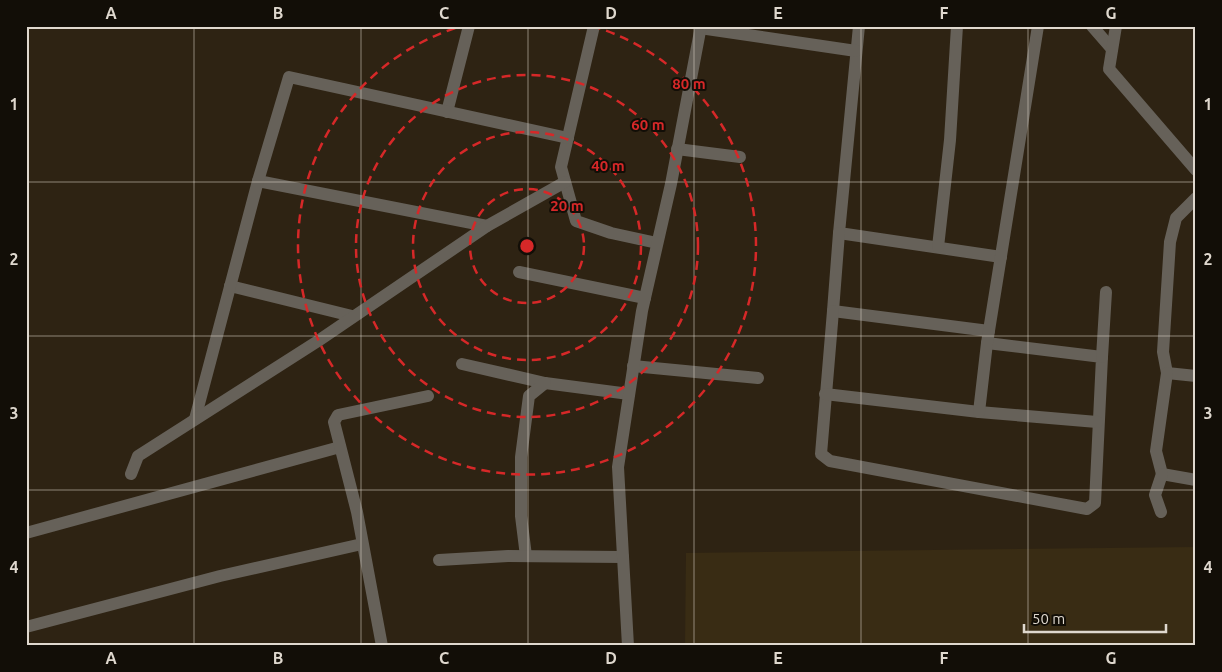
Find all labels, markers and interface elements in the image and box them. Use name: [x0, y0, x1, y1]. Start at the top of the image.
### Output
text: A: [105, 4, 117, 22]
text: B: [273, 4, 283, 22]
text: C: [439, 4, 449, 22]
text: D: [605, 4, 617, 22]
text: E: [773, 4, 783, 22]
text: F: [940, 4, 949, 22]
text: G: [1105, 4, 1117, 22]
text: 80 m: [672, 75, 706, 92]
text: 1: [9, 95, 19, 113]
text: 1: [1203, 95, 1213, 113]
text: 60 m: [631, 116, 665, 133]
text: 40 m: [591, 157, 625, 174]
text: 20 m: [550, 197, 584, 214]
centre of rings: [518, 237, 536, 255]
text: 2: [9, 250, 19, 268]
text: 2: [1203, 250, 1213, 268]
text: 3: [9, 404, 19, 422]
text: 3: [1203, 404, 1213, 422]
text: 4: [9, 558, 19, 576]
text: 4: [1203, 558, 1213, 576]
scale bar: [1024, 602, 1167, 634]
text: 50 m: [1032, 610, 1065, 627]
text: A: [105, 649, 117, 667]
text: B: [273, 649, 283, 667]
text: C: [439, 649, 449, 667]
text: D: [605, 649, 617, 667]
text: E: [773, 649, 783, 667]
text: F: [940, 649, 949, 667]
text: G: [1105, 649, 1117, 667]

